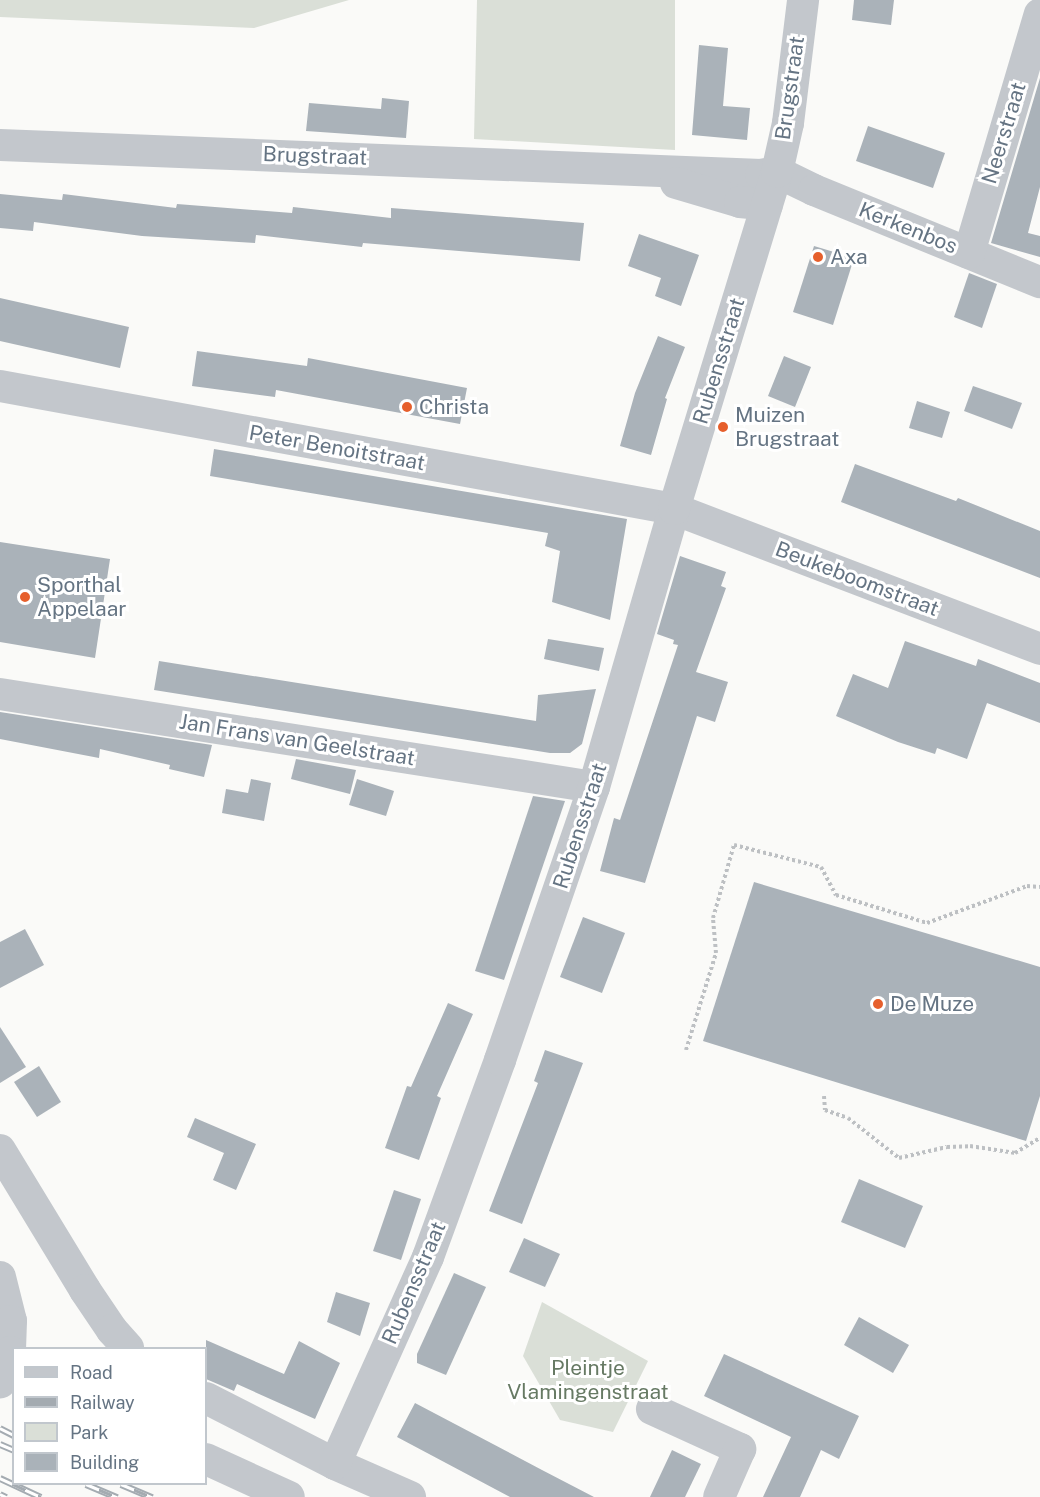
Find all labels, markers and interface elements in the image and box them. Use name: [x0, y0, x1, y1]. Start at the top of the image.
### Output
street label: Brugstraat: [770, 35, 810, 141]
street label: Neerstraat: [977, 79, 1031, 187]
street label: Brugstraat: [262, 142, 368, 170]
street label: Kerkenbos: [855, 197, 961, 259]
place label: Axa: [830, 244, 868, 270]
marker: Axa: [811, 250, 825, 264]
street label: Rubensstraat: [688, 295, 750, 427]
place label: Christa: [419, 394, 489, 420]
marker: Christa: [400, 400, 414, 414]
place label: Muizen Brugstraat: [735, 402, 839, 452]
street label: Peter Benoitstraat: [247, 420, 427, 476]
marker: Muizen Brugstraat: [716, 420, 730, 434]
street label: Beukeboomstraat: [772, 536, 942, 622]
place label: Sporthal Appelaar: [37, 572, 126, 622]
marker: Sporthal Appelaar: [18, 590, 32, 604]
street label: Jan Frans van Geelstraat: [177, 709, 417, 771]
street label: Rubensstraat: [548, 760, 612, 892]
place label: De Muze: [890, 991, 974, 1017]
marker: De Muze: [871, 997, 885, 1011]
street label: Rubensstraat: [377, 1218, 451, 1348]
legend: [12, 1347, 207, 1485]
park label: Pleintje Vlamingenstraat: [507, 1355, 669, 1405]
text: Road: [70, 1362, 113, 1383]
text: Railway: [70, 1392, 135, 1413]
text: Park: [70, 1422, 108, 1443]
text: Building: [70, 1452, 139, 1473]

